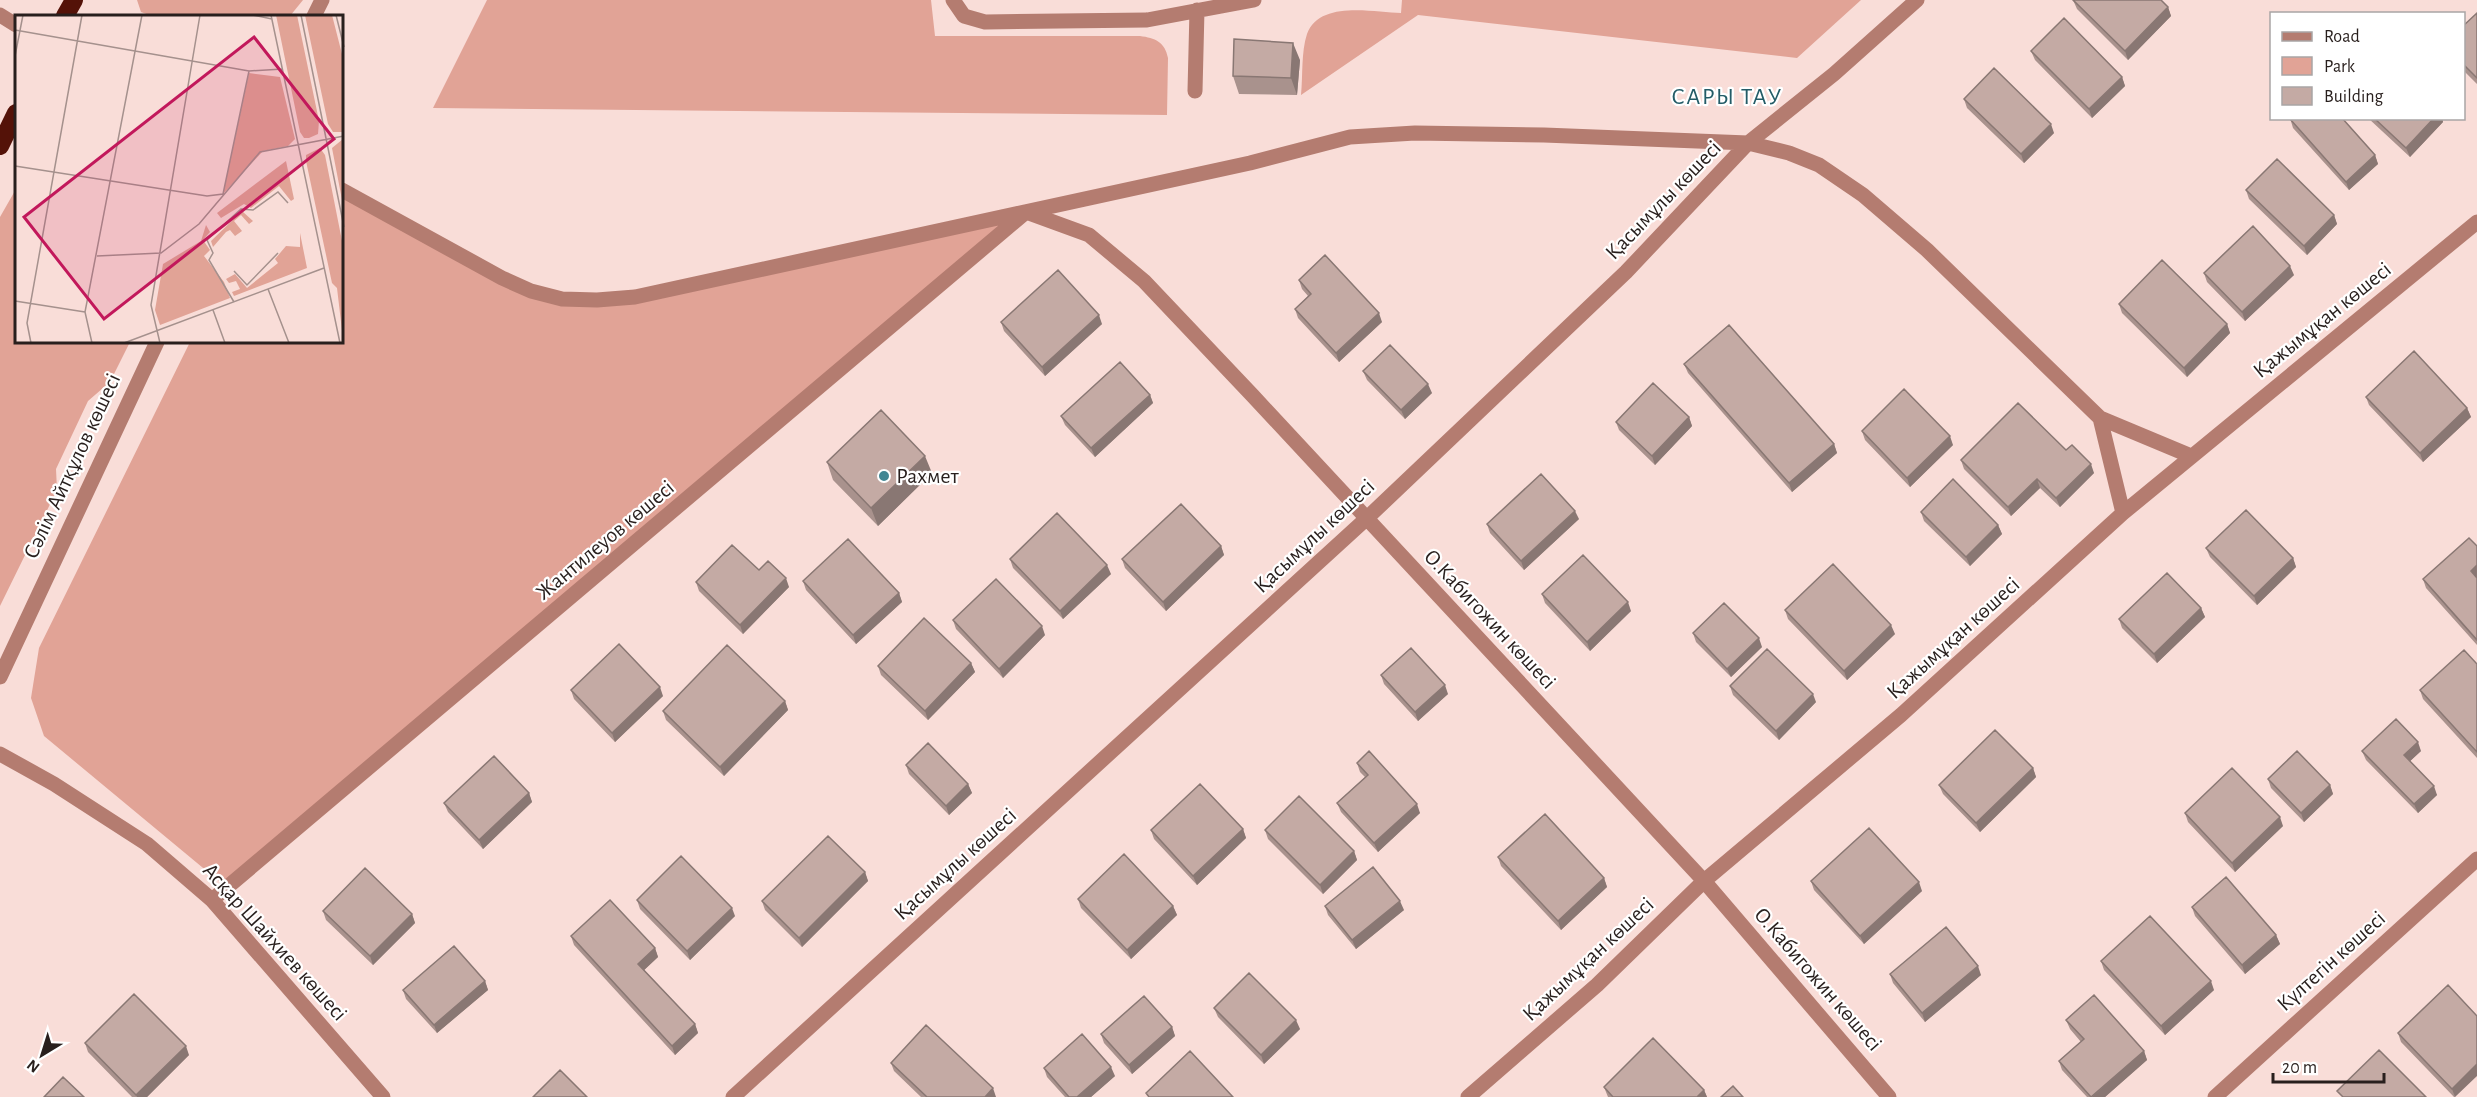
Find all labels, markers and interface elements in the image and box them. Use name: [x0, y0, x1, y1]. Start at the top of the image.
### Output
legend: [2270, 12, 2465, 120]
inset map: [15, 15, 344, 344]
text: Road: [2324, 28, 2360, 46]
text: Park: [2324, 58, 2356, 76]
district label: САРЫ ТАУ: [1671, 85, 1783, 109]
text: Building: [2324, 88, 2384, 106]
street label: Қасымұлы көшесі: [1601, 136, 1725, 264]
street label: Қажымұқан көшесі: [2249, 258, 2395, 382]
street label: Сәлім Айтқұлов көшесі: [20, 370, 124, 562]
place label: Рахмет: [896, 465, 960, 487]
marker: Рахмет: [877, 469, 891, 483]
street label: Қасымұлы көшесі: [1249, 475, 1379, 597]
street label: Жантилеуов көшесі: [532, 476, 678, 604]
street label: О.Кабигожин көшесі: [1420, 545, 1560, 693]
street label: Қажымұқан көшесі: [1882, 573, 2024, 703]
street label: Қасымұлы көшесі: [890, 804, 1020, 924]
street label: Асқар Шайхиев көшесі: [199, 859, 351, 1025]
street label: Қажымұқан көшесі: [1518, 893, 1658, 1025]
street label: О.Кабигожин көшесі: [1750, 903, 1886, 1055]
street label: Күлтегін көшесі: [2273, 907, 2389, 1015]
north arrow: [12, 1025, 72, 1085]
scale bar: [2273, 1046, 2384, 1084]
text: N: [24, 1056, 43, 1076]
text: 20 m: [2282, 1059, 2317, 1077]

